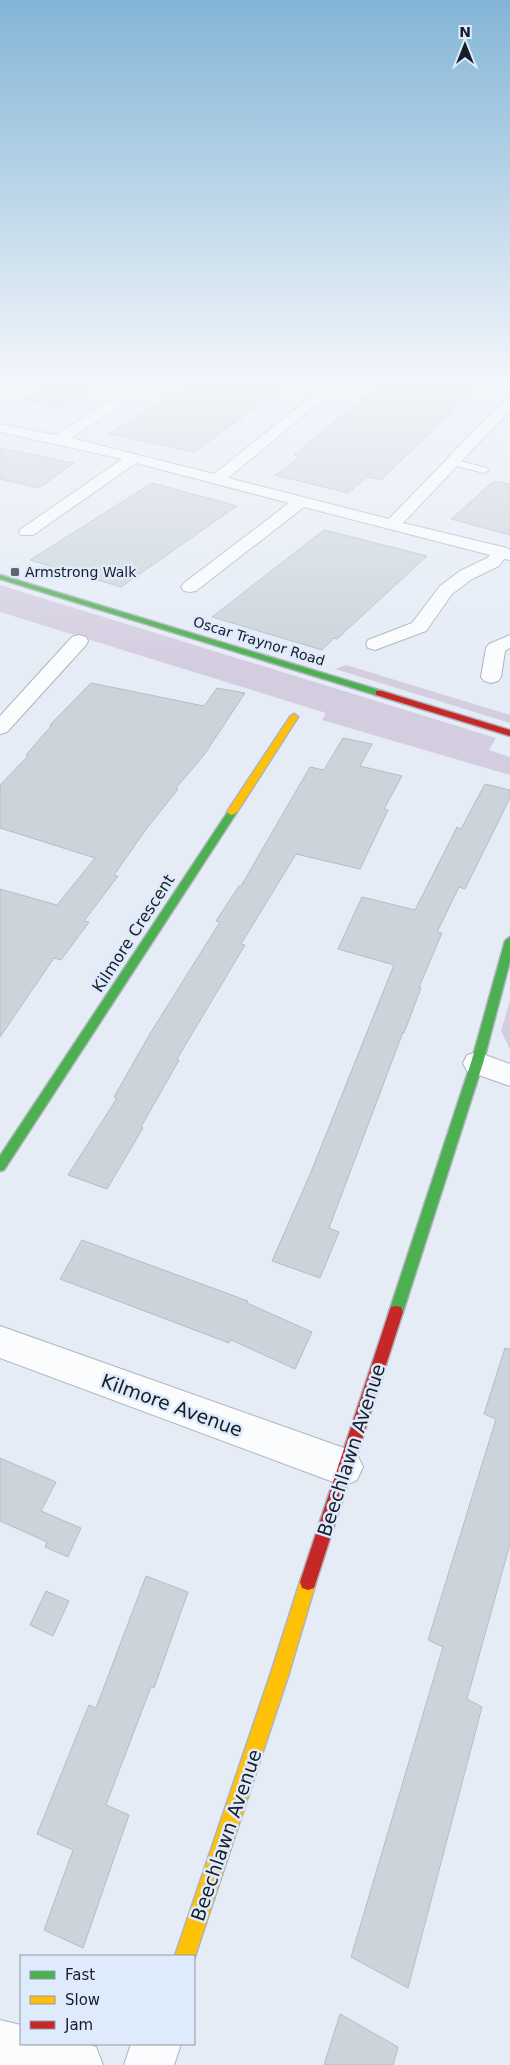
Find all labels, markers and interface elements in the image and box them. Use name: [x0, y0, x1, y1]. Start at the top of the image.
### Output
north arrow: [440, 20, 490, 70]
text: N: [459, 24, 471, 40]
place label: Armstrong Walk: [25, 564, 137, 580]
marker: Armstrong Walk: [9, 566, 21, 578]
street label: Oscar Traynor Road: [191, 613, 327, 669]
street label: Kilmore Crescent: [88, 871, 179, 996]
street label: Beechlawn Avenue: [313, 1361, 389, 1539]
street label: Kilmore Avenue: [98, 1369, 246, 1441]
street label: Beechlawn Avenue: [186, 1746, 266, 1924]
legend: [20, 1955, 195, 2045]
text: Fast: [65, 1966, 95, 1984]
text: Slow: [65, 1991, 100, 2009]
text: Jam: [64, 2016, 93, 2034]

